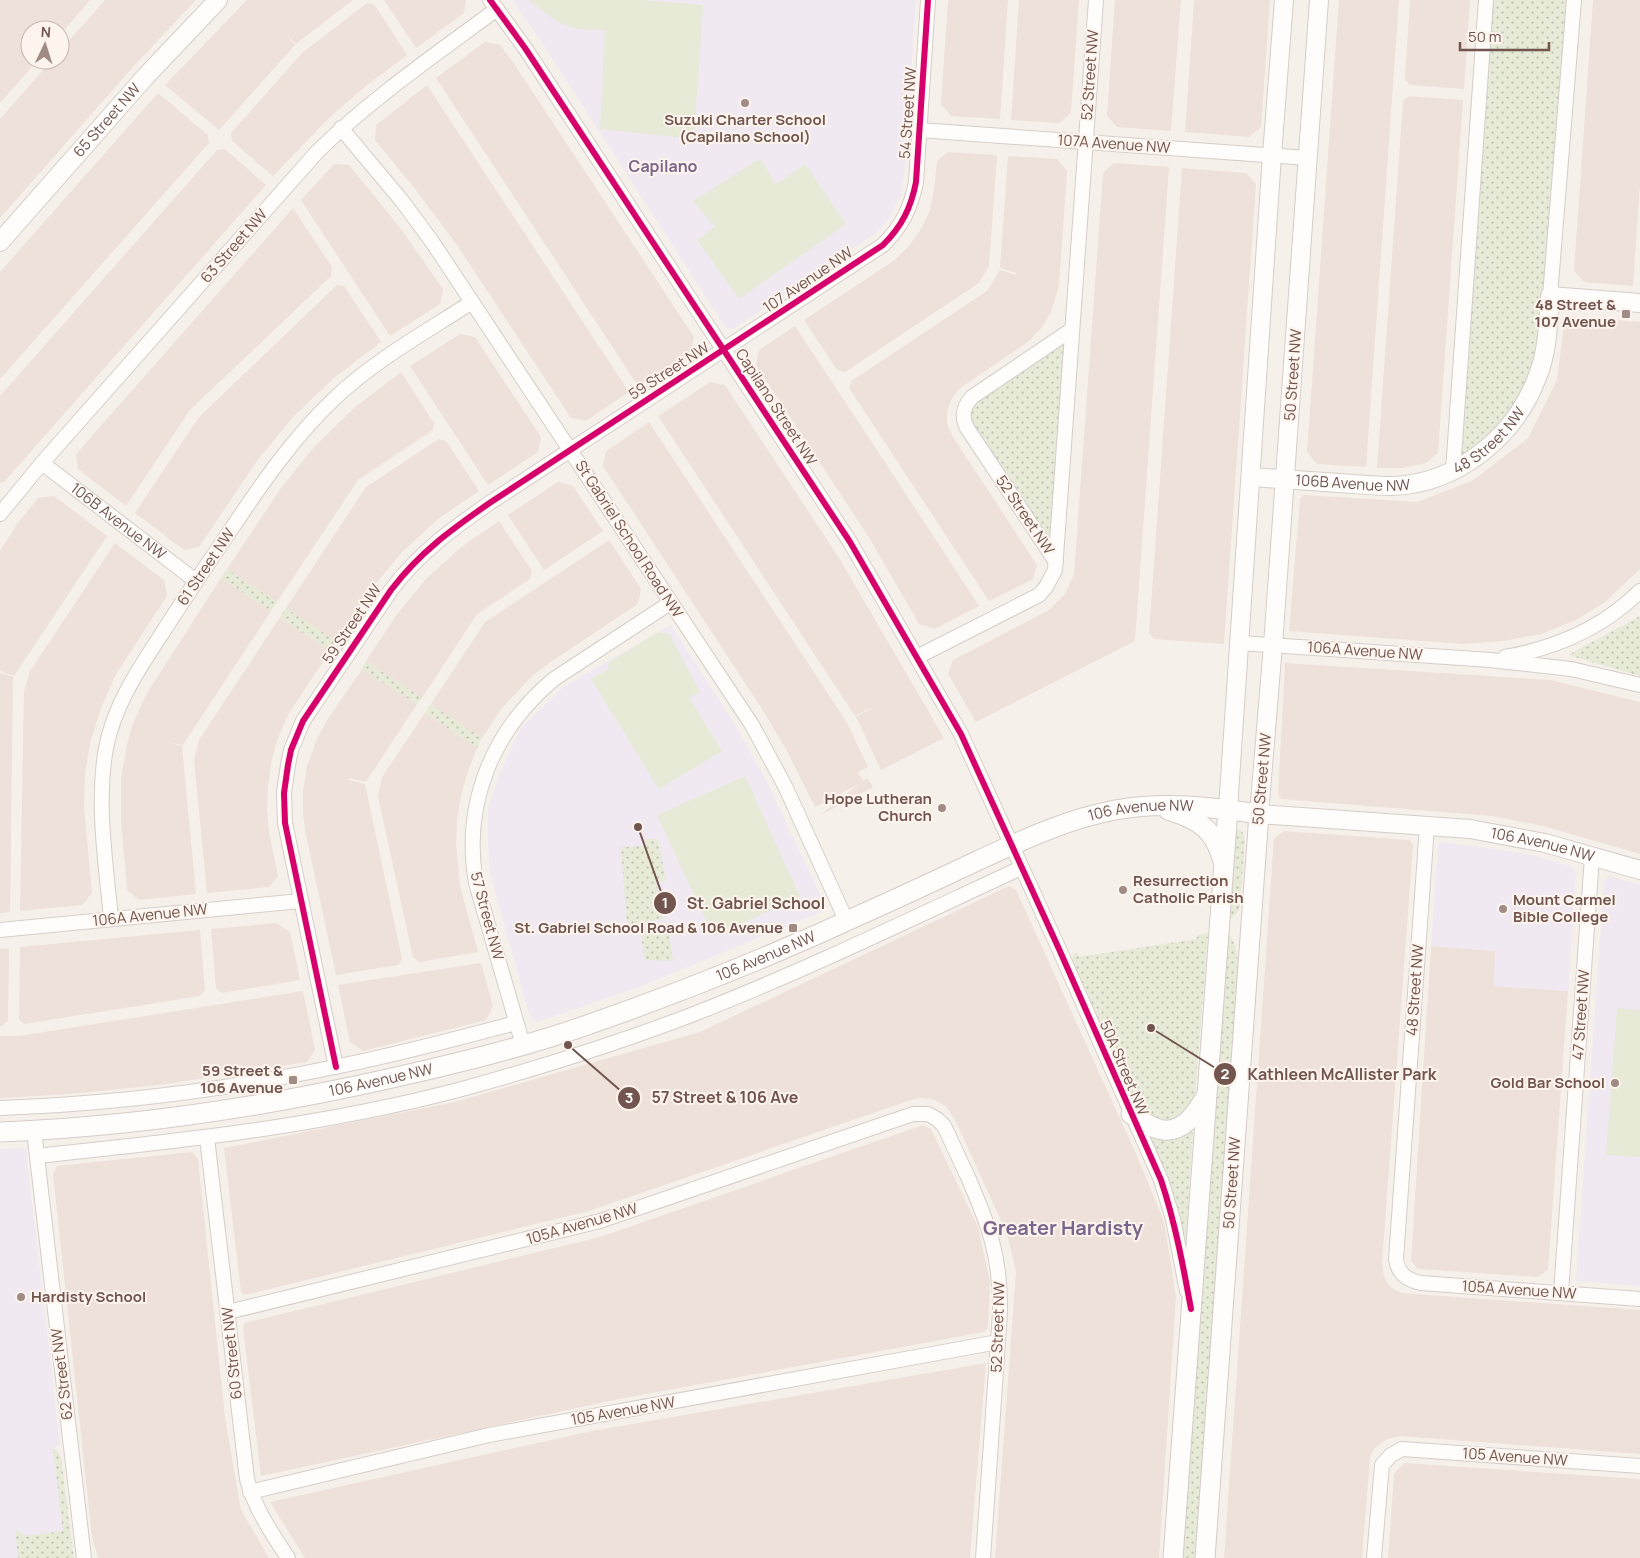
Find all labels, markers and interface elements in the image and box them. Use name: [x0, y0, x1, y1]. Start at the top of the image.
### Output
north arrow: [20, 20, 70, 70]
scale bar: [1460, 20, 1549, 52]
text: N: [40, 22, 52, 41]
text: 50 m: [1468, 26, 1502, 47]
street label: 52 Street NW: [1076, 29, 1103, 121]
street label: 54 Street NW: [894, 66, 921, 160]
street label: 65 Street NW: [68, 78, 145, 162]
marker: Suzuki Charter School (Capilano School): [739, 97, 751, 109]
place label: Suzuki Charter School (Capilano School): [664, 109, 826, 147]
street label: 107A Avenue NW: [1057, 129, 1171, 158]
district label: Capilano: [629, 155, 698, 177]
street label: 63 Street NW: [196, 204, 272, 287]
street label: 107 Avenue NW: [759, 242, 857, 317]
place label: 48 Street & 107 Avenue: [1535, 294, 1616, 332]
marker: 48 Street & 107 Avenue: [1620, 308, 1632, 320]
street label: 50 Street NW: [1279, 328, 1306, 422]
street label: 59 Street NW: [624, 337, 713, 405]
street label: Capilano Street NW: [731, 344, 822, 469]
street label: 48 Street NW: [1449, 402, 1530, 479]
street label: St Gabriel School Road NW: [571, 456, 688, 622]
street label: 106B Avenue NW: [1295, 469, 1411, 496]
street label: 52 Street NW: [991, 471, 1060, 558]
street label: 106B Avenue NW: [66, 478, 171, 564]
street label: 61 Street NW: [172, 524, 239, 610]
street label: 59 Street NW: [317, 580, 386, 668]
street label: 106A Avenue NW: [1307, 636, 1423, 665]
street label: 50 Street NW: [1247, 732, 1276, 826]
place label: Hope Lutheran Church: [825, 788, 932, 826]
street label: 106 Avenue NW: [1086, 794, 1194, 826]
marker: Hope Lutheran Church: [936, 802, 948, 814]
street label: 106 Avenue NW: [1489, 822, 1597, 867]
street label: 57 Street NW: [466, 869, 509, 962]
place label: Resurrection Catholic Parish: [1133, 870, 1244, 908]
marker: Resurrection Catholic Parish: [1117, 884, 1129, 896]
callout: St. Gabriel School: [652, 887, 836, 918]
place label: Mount Carmel Bible College: [1513, 889, 1616, 927]
text: 1: [662, 892, 668, 913]
text: St. Gabriel School: [687, 892, 825, 914]
street label: 106A Avenue NW: [91, 898, 208, 931]
marker: Mount Carmel Bible College: [1497, 903, 1509, 915]
place label: St. Gabriel School Road & 106 Avenue: [514, 917, 783, 938]
marker: St. Gabriel School Road & 106 Avenue: [787, 922, 799, 934]
street label: 106 Avenue NW: [713, 926, 819, 986]
street label: 48 Street NW: [1401, 943, 1428, 1037]
street label: 47 Street NW: [1567, 969, 1594, 1061]
street label: 50A Street NW: [1095, 1017, 1154, 1119]
street label: 106 Avenue NW: [327, 1058, 435, 1101]
callout: Kathleen McAllister Park: [1212, 1059, 1446, 1090]
place label: 59 Street & 106 Avenue: [200, 1060, 283, 1098]
text: 2: [1221, 1063, 1230, 1084]
text: Kathleen McAllister Park: [1248, 1063, 1437, 1085]
place label: Gold Bar School: [1491, 1072, 1605, 1093]
marker: 59 Street & 106 Avenue: [287, 1074, 299, 1086]
marker: Gold Bar School: [1609, 1077, 1621, 1089]
callout: 57 Street & 106 Ave: [616, 1082, 808, 1113]
text: 57 Street & 106 Ave: [652, 1086, 799, 1108]
text: 3: [625, 1087, 633, 1108]
street label: 50 Street NW: [1218, 1136, 1245, 1230]
street label: 105A Avenue NW: [524, 1198, 640, 1249]
district label: Greater Hardisty: [983, 1214, 1144, 1241]
street label: 105A Avenue NW: [1461, 1275, 1577, 1304]
street label: 52 Street NW: [985, 1281, 1010, 1373]
place label: Hardisty School: [31, 1286, 146, 1307]
marker: Hardisty School: [15, 1291, 27, 1303]
street label: 60 Street NW: [216, 1306, 247, 1400]
street label: 62 Street NW: [45, 1327, 78, 1421]
street label: 105 Avenue NW: [569, 1391, 677, 1430]
street label: 105 Avenue NW: [1462, 1442, 1568, 1471]

